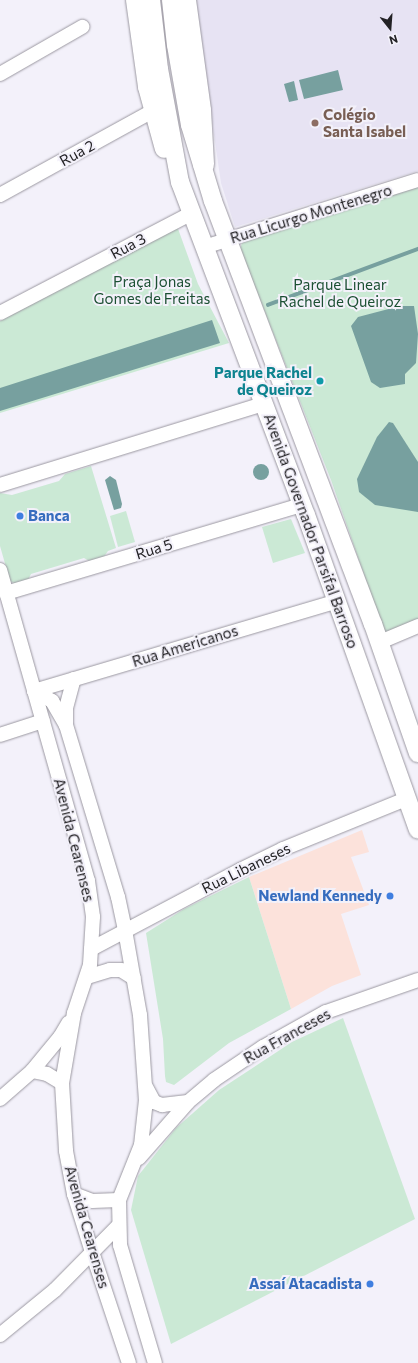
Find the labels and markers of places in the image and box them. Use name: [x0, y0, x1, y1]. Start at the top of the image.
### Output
place label: Colégio Santa Isabel: [323, 105, 406, 140]
marker: Colégio Santa Isabel: [310, 118, 320, 128]
place label: Parque Rachel de Queiroz: [214, 363, 312, 398]
marker: Parque Rachel de Queiroz: [315, 376, 325, 386]
place label: Banca: [28, 507, 70, 525]
marker: Banca: [15, 511, 25, 521]
place label: Newland Kennedy: [258, 887, 382, 905]
marker: Newland Kennedy: [385, 891, 395, 901]
place label: Assaí Atacadista: [249, 1275, 362, 1293]
marker: Assaí Atacadista: [365, 1279, 375, 1289]

